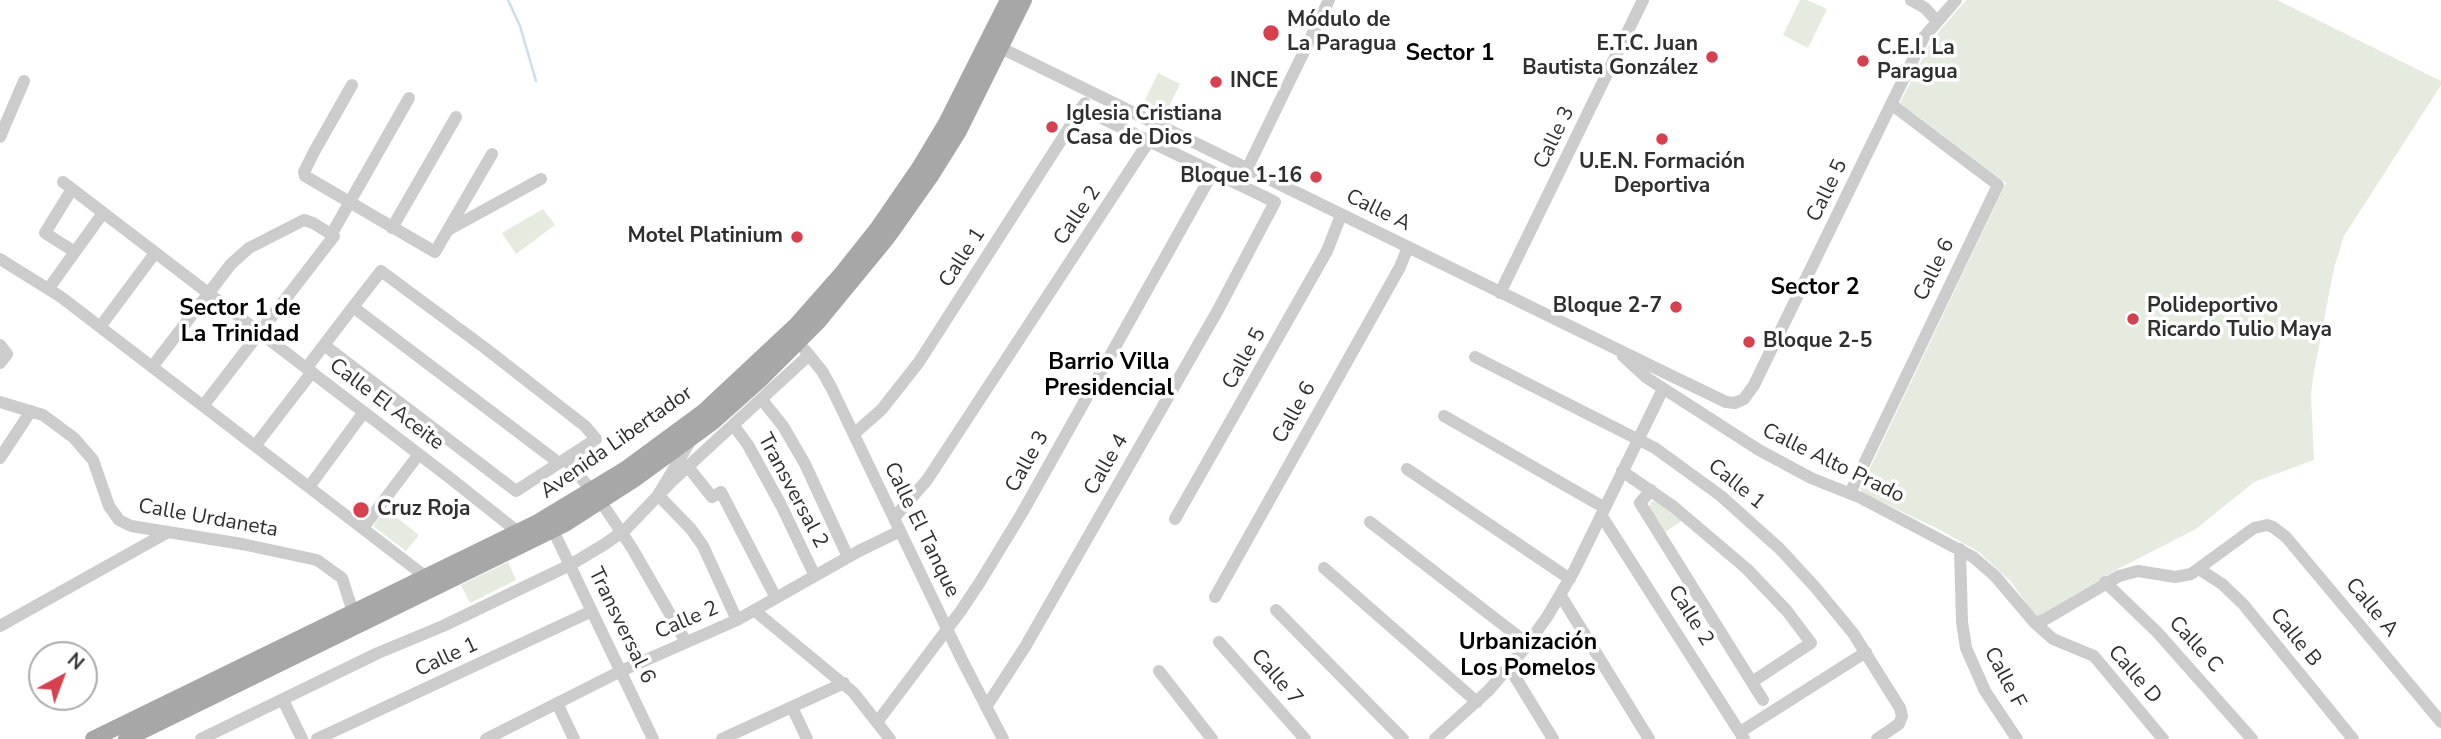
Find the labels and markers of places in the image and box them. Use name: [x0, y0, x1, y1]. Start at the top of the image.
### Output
place label: Módulo de La Paragua: [1287, 8, 1397, 58]
marker: Módulo de La Paragua: [1261, 23, 1281, 43]
place label: E.T.C. Juan Bautista González: [1522, 32, 1698, 82]
place label: C.E.I. La Paragua: [1877, 36, 1958, 86]
marker: E.T.C. Juan Bautista González: [1704, 49, 1720, 65]
marker: C.E.I. La Paragua: [1855, 53, 1871, 69]
place label: INCE: [1230, 69, 1278, 95]
marker: INCE: [1208, 74, 1224, 90]
place label: Iglesia Cristiana Casa de Dios: [1066, 102, 1222, 152]
marker: Iglesia Cristiana Casa de Dios: [1044, 119, 1060, 135]
marker: U.E.N. Formación Deportiva: [1654, 131, 1670, 147]
place label: U.E.N. Formación Deportiva: [1579, 150, 1745, 200]
place label: Bloque 1-16: [1180, 164, 1302, 190]
marker: Bloque 1-16: [1308, 169, 1324, 185]
place label: Motel Platinium: [628, 224, 783, 250]
marker: Motel Platinium: [789, 229, 805, 245]
place label: Bloque 2-7: [1553, 294, 1662, 320]
place label: Polideportivo Ricardo Tulio Maya: [2147, 294, 2332, 344]
marker: Bloque 2-7: [1668, 299, 1684, 315]
marker: Polideportivo Ricardo Tulio Maya: [2125, 311, 2141, 327]
place label: Bloque 2-5: [1763, 329, 1872, 355]
marker: Bloque 2-5: [1741, 334, 1757, 350]
place label: Cruz Roja: [377, 497, 470, 523]
marker: Cruz Roja: [351, 500, 371, 520]

